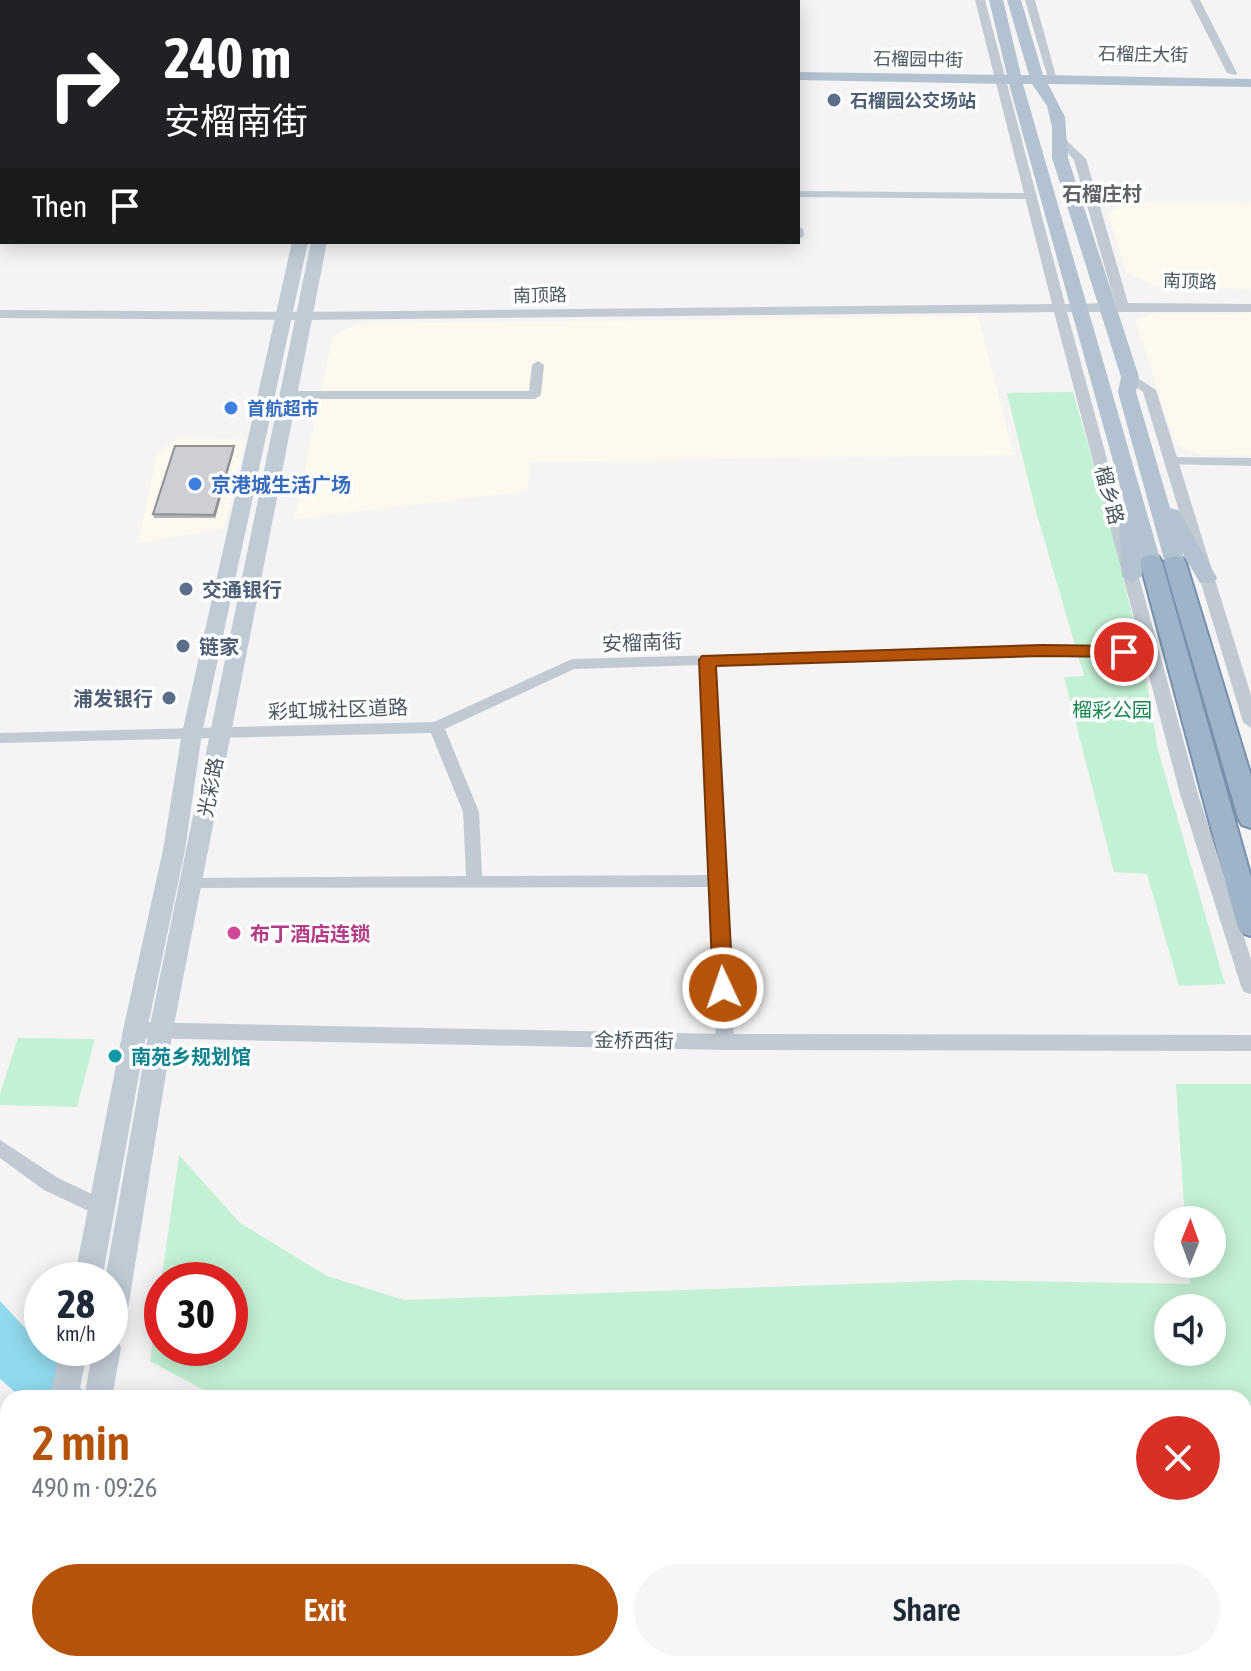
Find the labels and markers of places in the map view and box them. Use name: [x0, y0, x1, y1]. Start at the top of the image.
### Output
place label: 石榴园公交场站: [850, 90, 976, 111]
marker: 石榴园公交场站: [825, 91, 843, 109]
place label: 首航超市: [247, 398, 319, 419]
marker: 首航超市: [222, 399, 240, 417]
place label: 京港城生活广场: [211, 473, 351, 496]
marker: 京港城生活广场: [186, 475, 204, 493]
place label: 交通银行: [202, 578, 282, 601]
marker: 交通银行: [177, 580, 195, 598]
pin: [1090, 618, 1158, 686]
place label: 链家: [199, 635, 239, 658]
marker: 链家: [174, 637, 192, 655]
place label: 浦发银行: [73, 687, 153, 710]
marker: 浦发银行: [160, 689, 178, 707]
place label: 布丁酒店连锁: [250, 922, 371, 945]
marker: 布丁酒店连锁: [225, 924, 243, 942]
place label: 南苑乡规划馆: [131, 1045, 251, 1068]
marker: 南苑乡规划馆: [106, 1047, 124, 1065]

